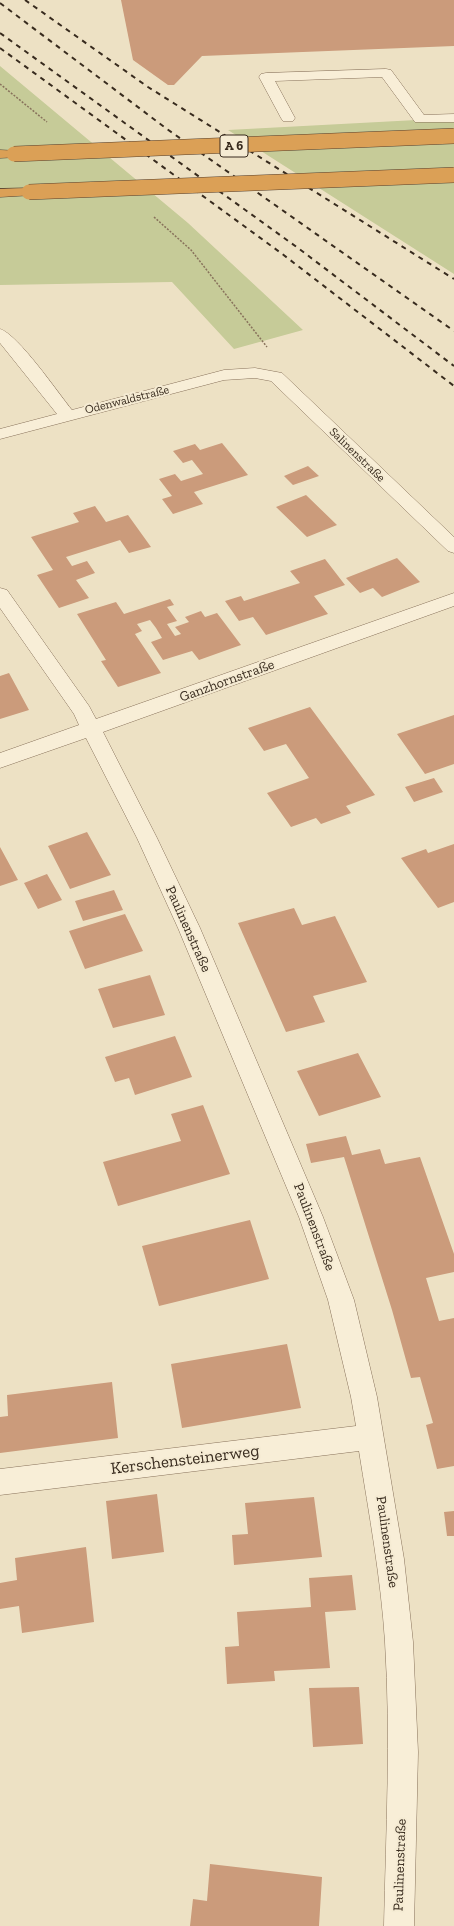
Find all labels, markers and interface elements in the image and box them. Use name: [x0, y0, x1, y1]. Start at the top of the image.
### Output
road number: A 6: [220, 135, 248, 157]
street label: Odenwaldstraße: [83, 383, 171, 417]
street label: Salinenstraße: [326, 425, 388, 485]
street label: Ganzhornstraße: [177, 656, 277, 706]
street label: Paulinenstraße: [162, 883, 214, 975]
street label: Paulinenstraße: [290, 1181, 338, 1273]
street label: Kerschensteinerweg: [109, 1441, 261, 1479]
street label: Paulinenstraße: [372, 1495, 402, 1589]
street label: Paulinenstraße: [390, 1818, 410, 1912]

